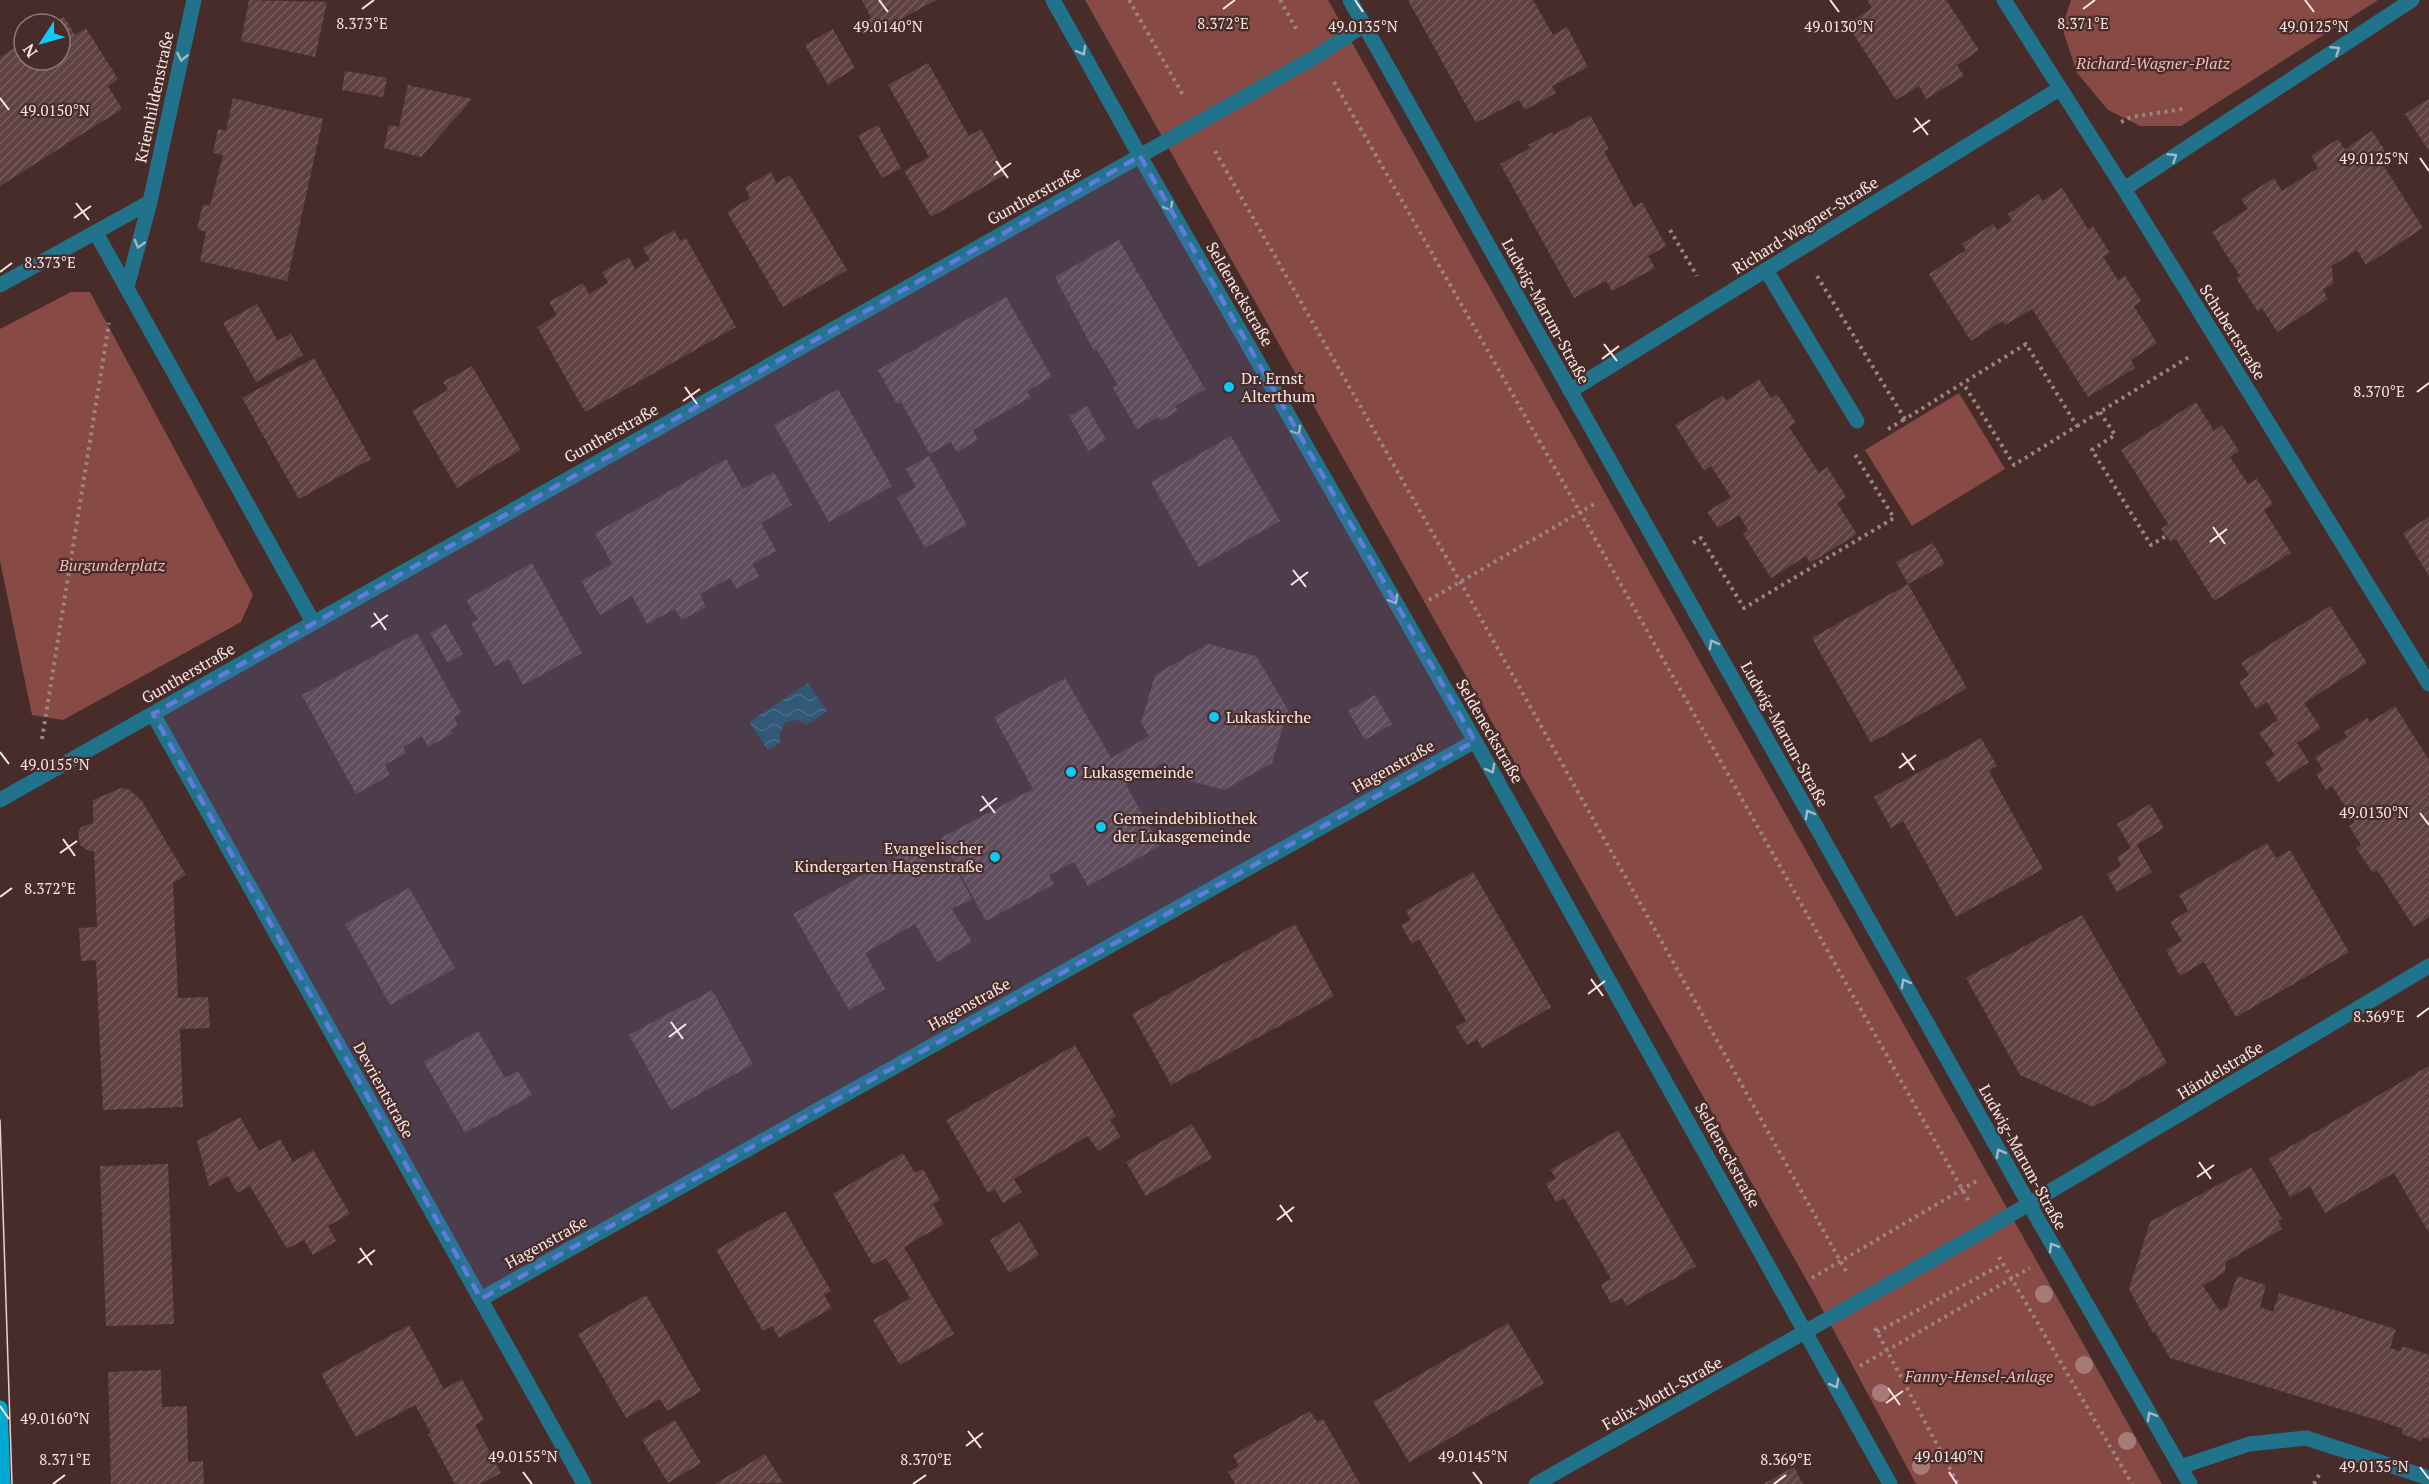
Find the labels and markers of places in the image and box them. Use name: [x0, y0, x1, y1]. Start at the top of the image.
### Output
place label: Dr. Ernst Alterthum: [1241, 367, 1315, 407]
marker: Dr. Ernst Alterthum: [1222, 380, 1236, 394]
place label: Lukaskirche: [1226, 706, 1311, 728]
marker: Lukaskirche: [1207, 710, 1221, 724]
place label: Lukasgemeinde: [1083, 761, 1194, 783]
marker: Lukasgemeinde: [1064, 765, 1078, 779]
place label: Gemeindebibliothek der Lukasgemeinde: [1113, 807, 1258, 847]
marker: Gemeindebibliothek der Lukasgemeinde: [1094, 820, 1108, 834]
place label: Evangelischer Kindergarten Hagenstraße: [794, 837, 984, 877]
marker: Evangelischer Kindergarten Hagenstraße: [988, 850, 1002, 864]

